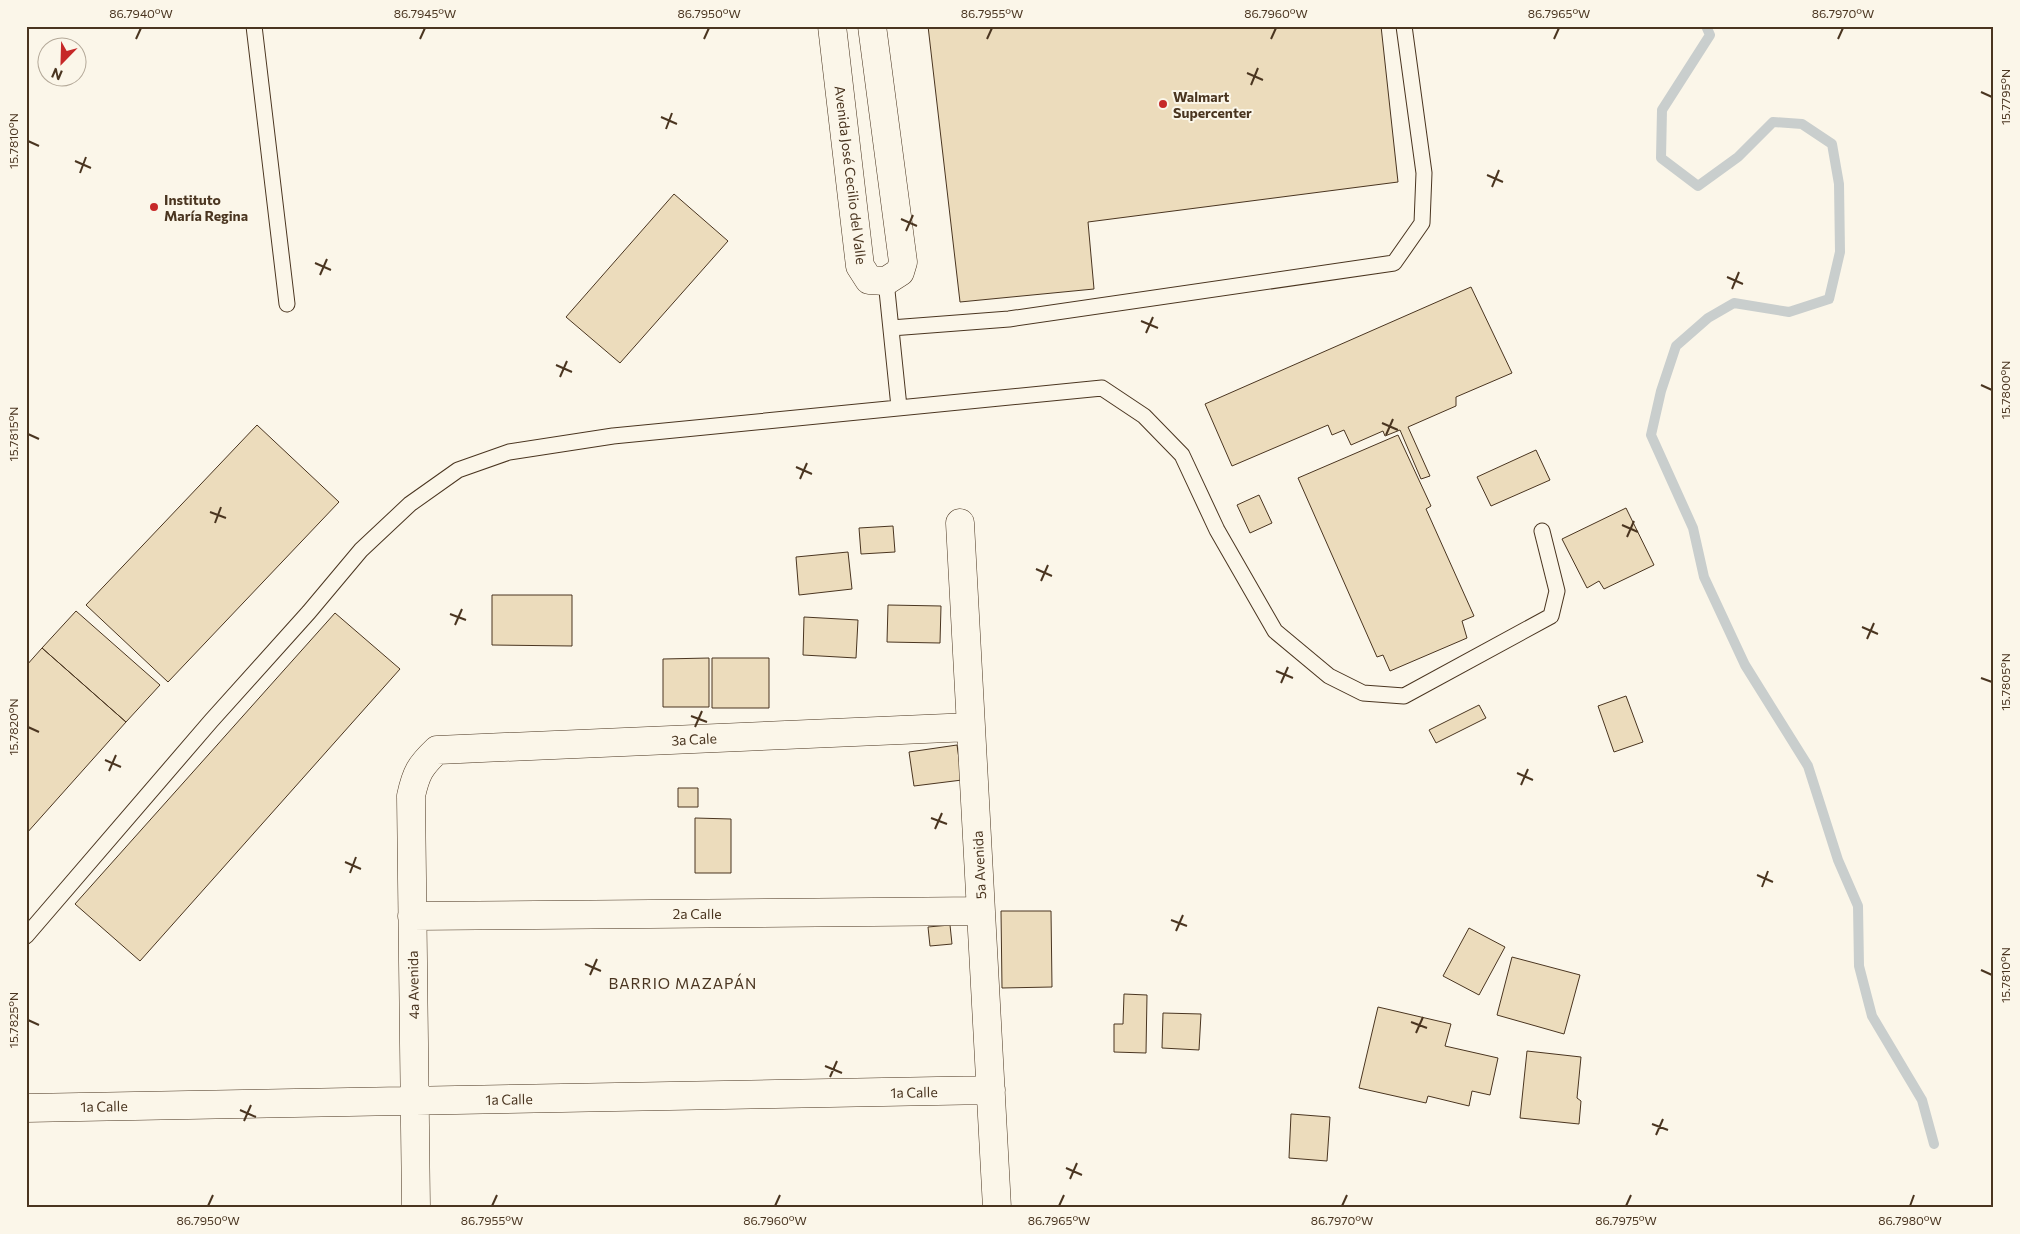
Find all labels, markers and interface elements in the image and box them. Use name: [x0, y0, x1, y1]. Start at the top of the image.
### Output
text: 86.7940°W: [109, 6, 173, 20]
text: 86.7945°W: [394, 6, 456, 20]
text: 86.7950°W: [677, 6, 741, 20]
text: 86.7955°W: [961, 6, 1023, 20]
text: 86.7960°W: [1244, 6, 1308, 20]
text: 86.7965°W: [1528, 6, 1590, 20]
text: 86.7970°W: [1812, 6, 1874, 20]
north arrow: [38, 38, 88, 88]
text: N: [49, 65, 65, 84]
text: 15.7795°N: [1998, 69, 2012, 125]
street label: Avenida José Cecilio del Valle: [832, 85, 870, 265]
place label: Walmart Supercenter: [1173, 88, 1252, 121]
marker: Walmart Supercenter: [1157, 98, 1169, 110]
text: 15.7810°N: [6, 113, 20, 169]
place label: Instituto María Regina: [164, 191, 248, 224]
marker: Instituto María Regina: [148, 201, 160, 213]
text: 15.7800°N: [1998, 361, 2012, 419]
text: 15.7815°N: [6, 407, 20, 461]
text: 15.7805°N: [1998, 653, 2012, 711]
text: 15.7820°N: [6, 698, 20, 756]
street label: 3a Cale: [671, 729, 717, 749]
street label: 5a Avenida: [969, 830, 989, 900]
street label: 2a Calle: [672, 905, 722, 922]
text: 15.7810°N: [1998, 947, 2012, 1003]
street label: 4a Avenida: [404, 950, 422, 1020]
district label: BARRIO MAZAPÁN: [609, 973, 757, 992]
text: 15.7825°N: [6, 992, 20, 1048]
street label: 1a Calle: [890, 1083, 938, 1101]
street label: 1a Calle: [485, 1090, 533, 1108]
street label: 1a Calle: [80, 1097, 128, 1115]
text: 86.7950°W: [176, 1213, 240, 1227]
text: 86.7955°W: [461, 1213, 523, 1227]
text: 86.7960°W: [743, 1213, 807, 1227]
text: 86.7965°W: [1028, 1213, 1090, 1227]
text: 86.7970°W: [1311, 1213, 1373, 1227]
text: 86.7975°W: [1595, 1213, 1657, 1227]
text: 86.7980°W: [1878, 1213, 1942, 1227]

